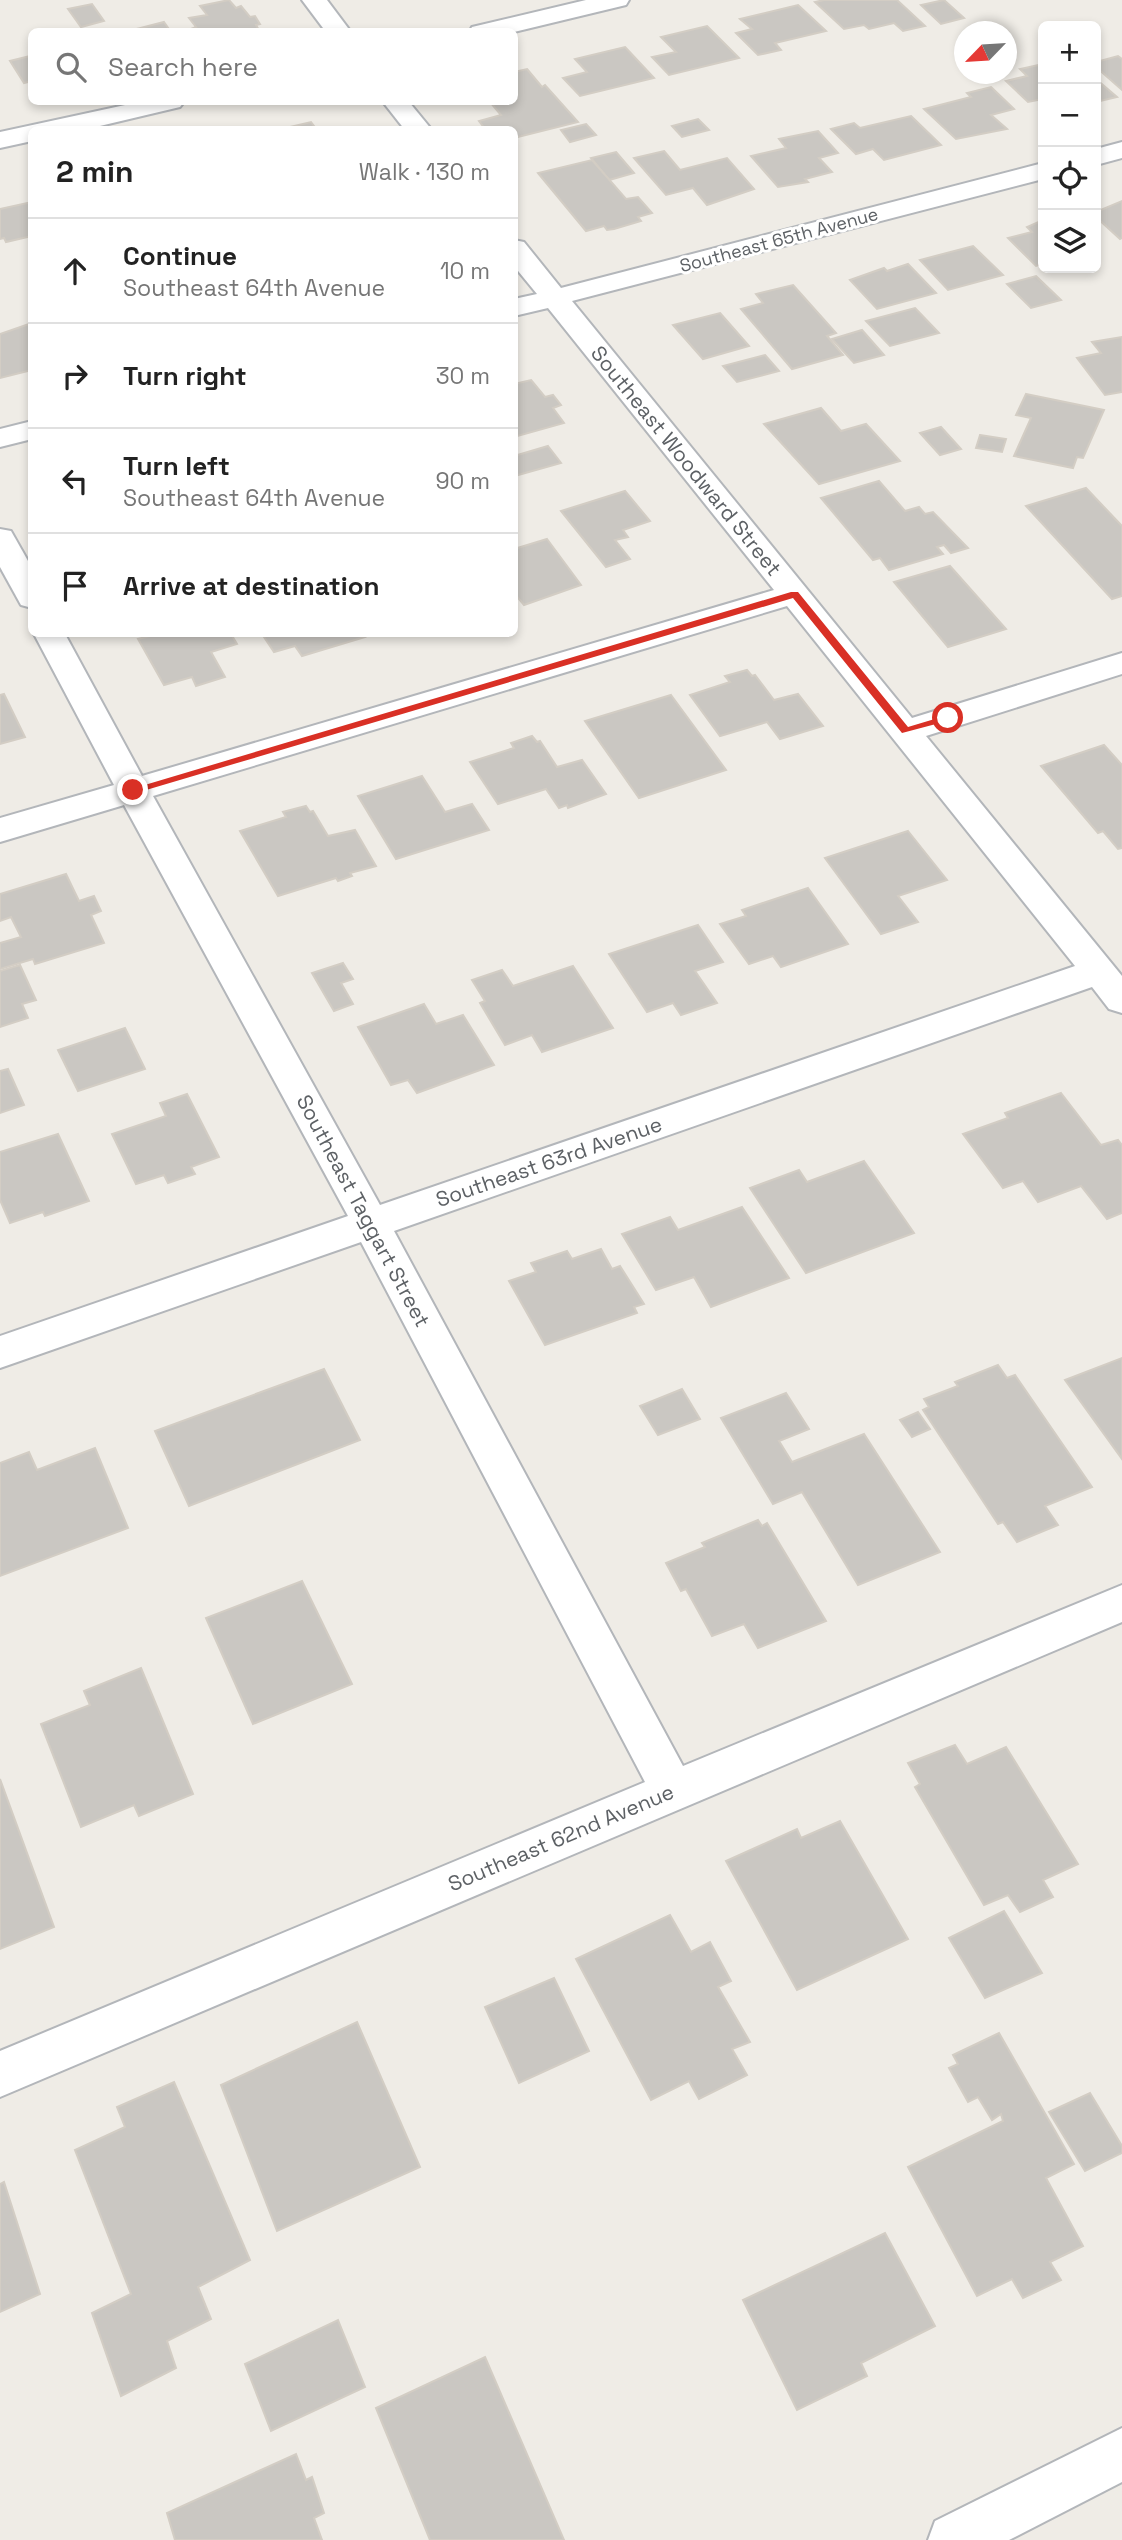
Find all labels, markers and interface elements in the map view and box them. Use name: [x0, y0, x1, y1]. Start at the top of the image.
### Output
north arrow: [954, 21, 1017, 84]
map controls: [1038, 21, 1101, 273]
button: +: [1038, 21, 1101, 84]
search box: [28, 28, 518, 105]
icon: search: [52, 48, 90, 86]
text: Search here: [108, 50, 258, 84]
button: −: [1038, 84, 1101, 147]
button: locate: [1038, 147, 1101, 210]
text: 2 min: [56, 152, 134, 191]
text: Walk · 130 m: [359, 157, 490, 187]
street label: Southeast 65th Avenue: [677, 202, 881, 277]
button: layers: [1038, 210, 1101, 273]
text: Continue: [123, 239, 237, 273]
icon: ahead: [56, 252, 94, 290]
text: 10 m: [440, 256, 490, 286]
text: Southeast 64th Avenue: [123, 273, 385, 303]
street label: Southeast Woodward Street: [585, 340, 788, 581]
icon: right: [56, 357, 94, 395]
text: Turn right: [123, 359, 247, 393]
text: 30 m: [436, 361, 490, 391]
text: Turn left: [123, 449, 230, 483]
icon: left: [56, 462, 94, 500]
text: 90 m: [435, 466, 490, 496]
text: Southeast 64th Avenue: [123, 483, 385, 513]
icon: arrive: [56, 567, 94, 605]
text: Arrive at destination: [123, 569, 380, 603]
route start: [932, 702, 963, 733]
route end: [117, 774, 148, 805]
street label: Southeast Taggart Street: [291, 1090, 436, 1332]
street label: Southeast 63rd Avenue: [432, 1110, 665, 1213]
street label: Southeast 62nd Avenue: [444, 1778, 678, 1897]

